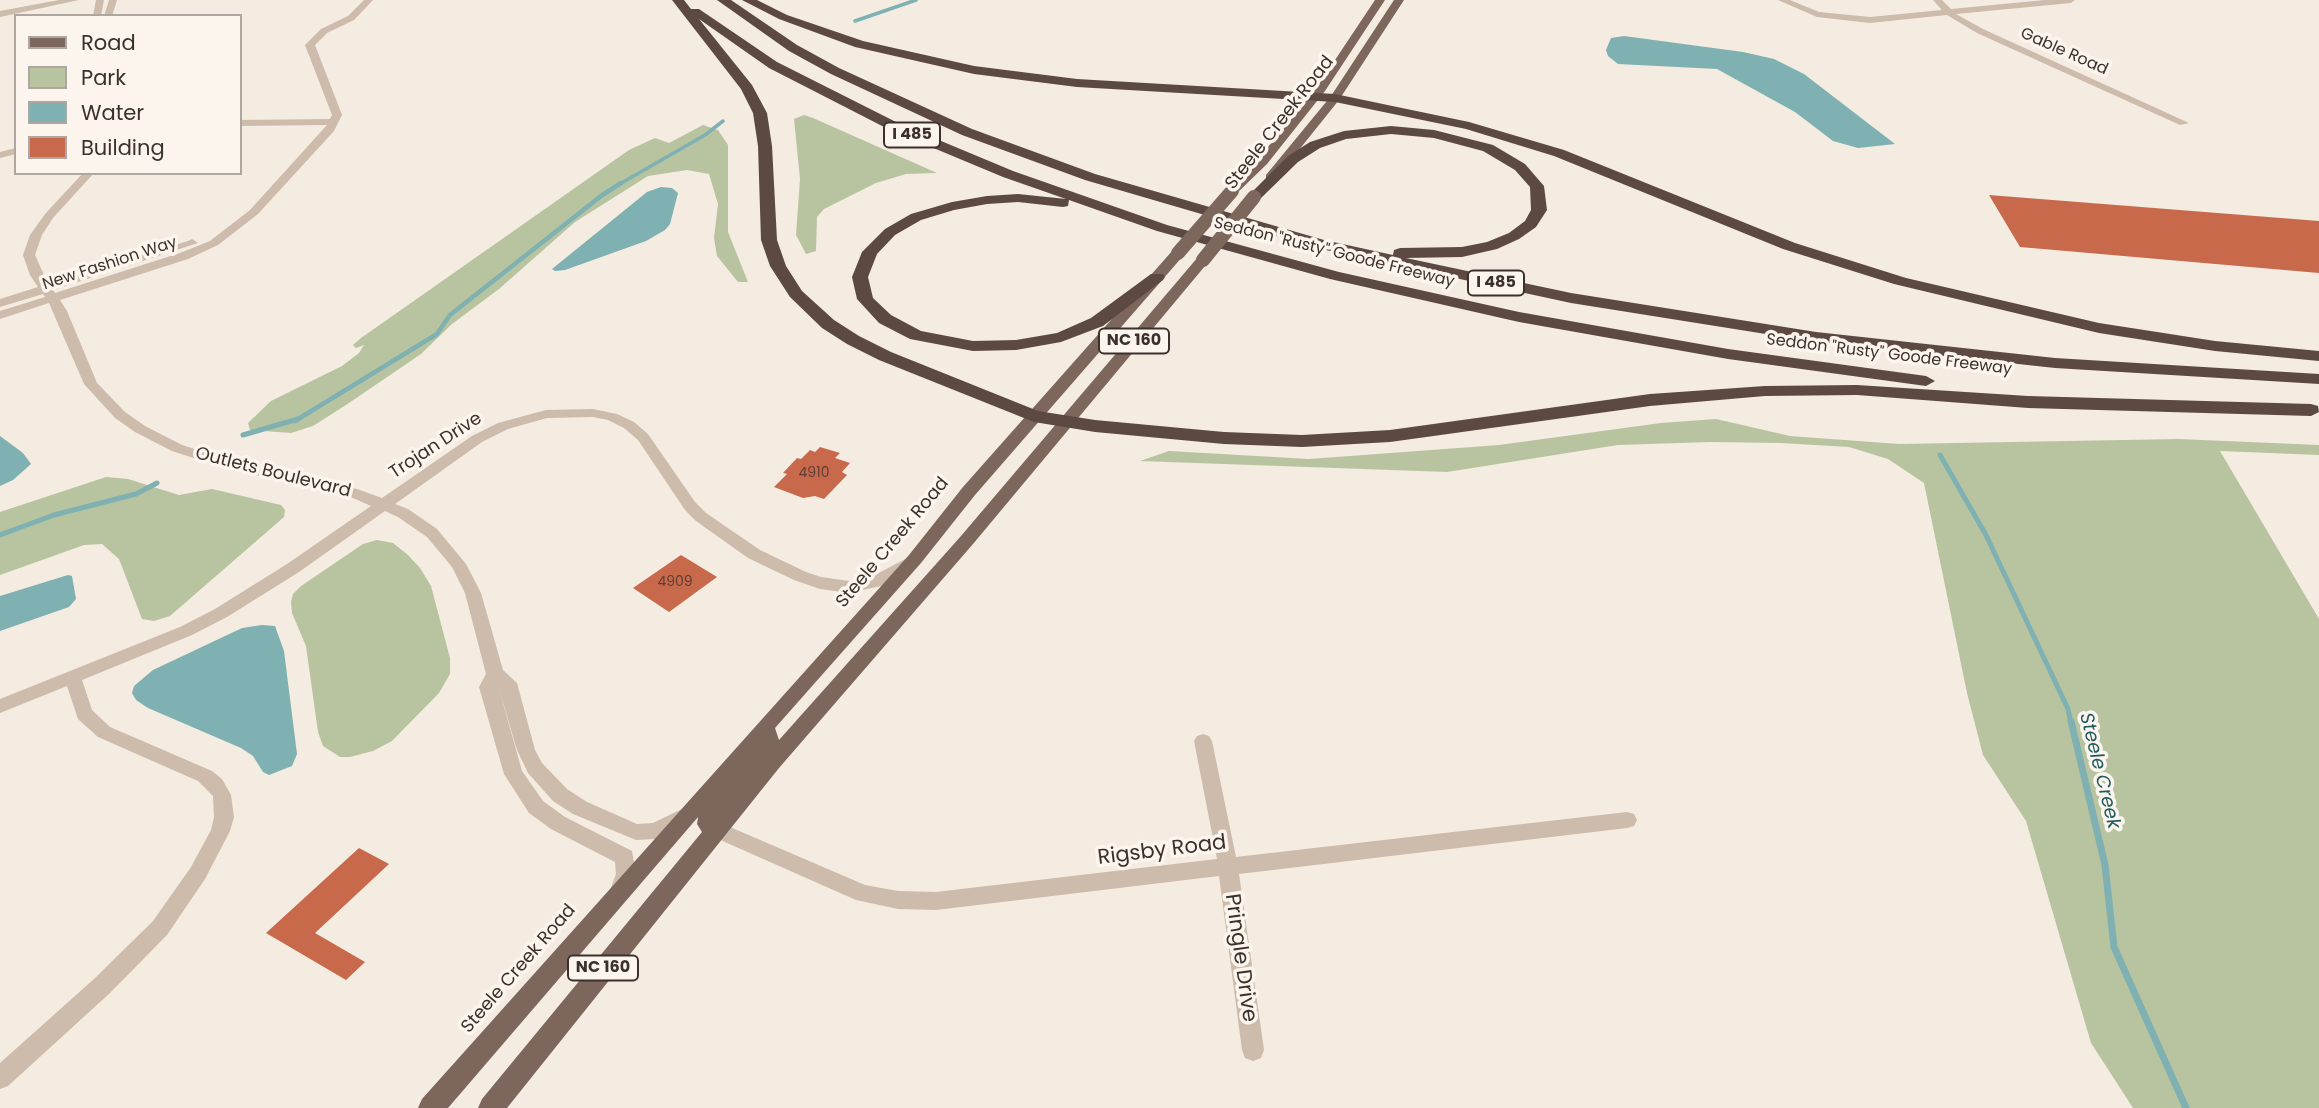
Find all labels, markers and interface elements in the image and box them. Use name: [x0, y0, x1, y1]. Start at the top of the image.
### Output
legend: [14, 14, 242, 175]
street label: Gable Road: [2017, 24, 2111, 80]
text: Road: [81, 28, 136, 57]
street label: Steele Creek Road: [1221, 52, 1339, 194]
text: Park: [81, 63, 126, 92]
text: Water: [81, 98, 144, 127]
road number: I 485: [884, 122, 940, 148]
text: Building: [81, 133, 165, 162]
street label: Seddon "Rusty" Goode Freeway: [1212, 214, 1456, 292]
street label: New Fashion Way: [40, 233, 180, 295]
road number: I 485: [1468, 270, 1524, 296]
road number: NC 160: [1099, 328, 1169, 354]
street label: Seddon "Rusty" Goode Freeway: [1765, 330, 2013, 380]
street label: Trojan Drive: [386, 408, 486, 484]
street label: Outlets Boulevard: [193, 443, 353, 503]
house number: 4910: [799, 465, 829, 481]
street label: Steele Creek Road: [832, 473, 954, 613]
house number: 4909: [657, 574, 693, 590]
water label: Steele Creek: [2074, 711, 2124, 831]
street label: Rigsby Road: [1096, 831, 1228, 871]
street label: Pringle Drive: [1219, 892, 1261, 1024]
street label: Steele Creek Road: [457, 900, 581, 1038]
road number: NC 160: [568, 956, 638, 980]

